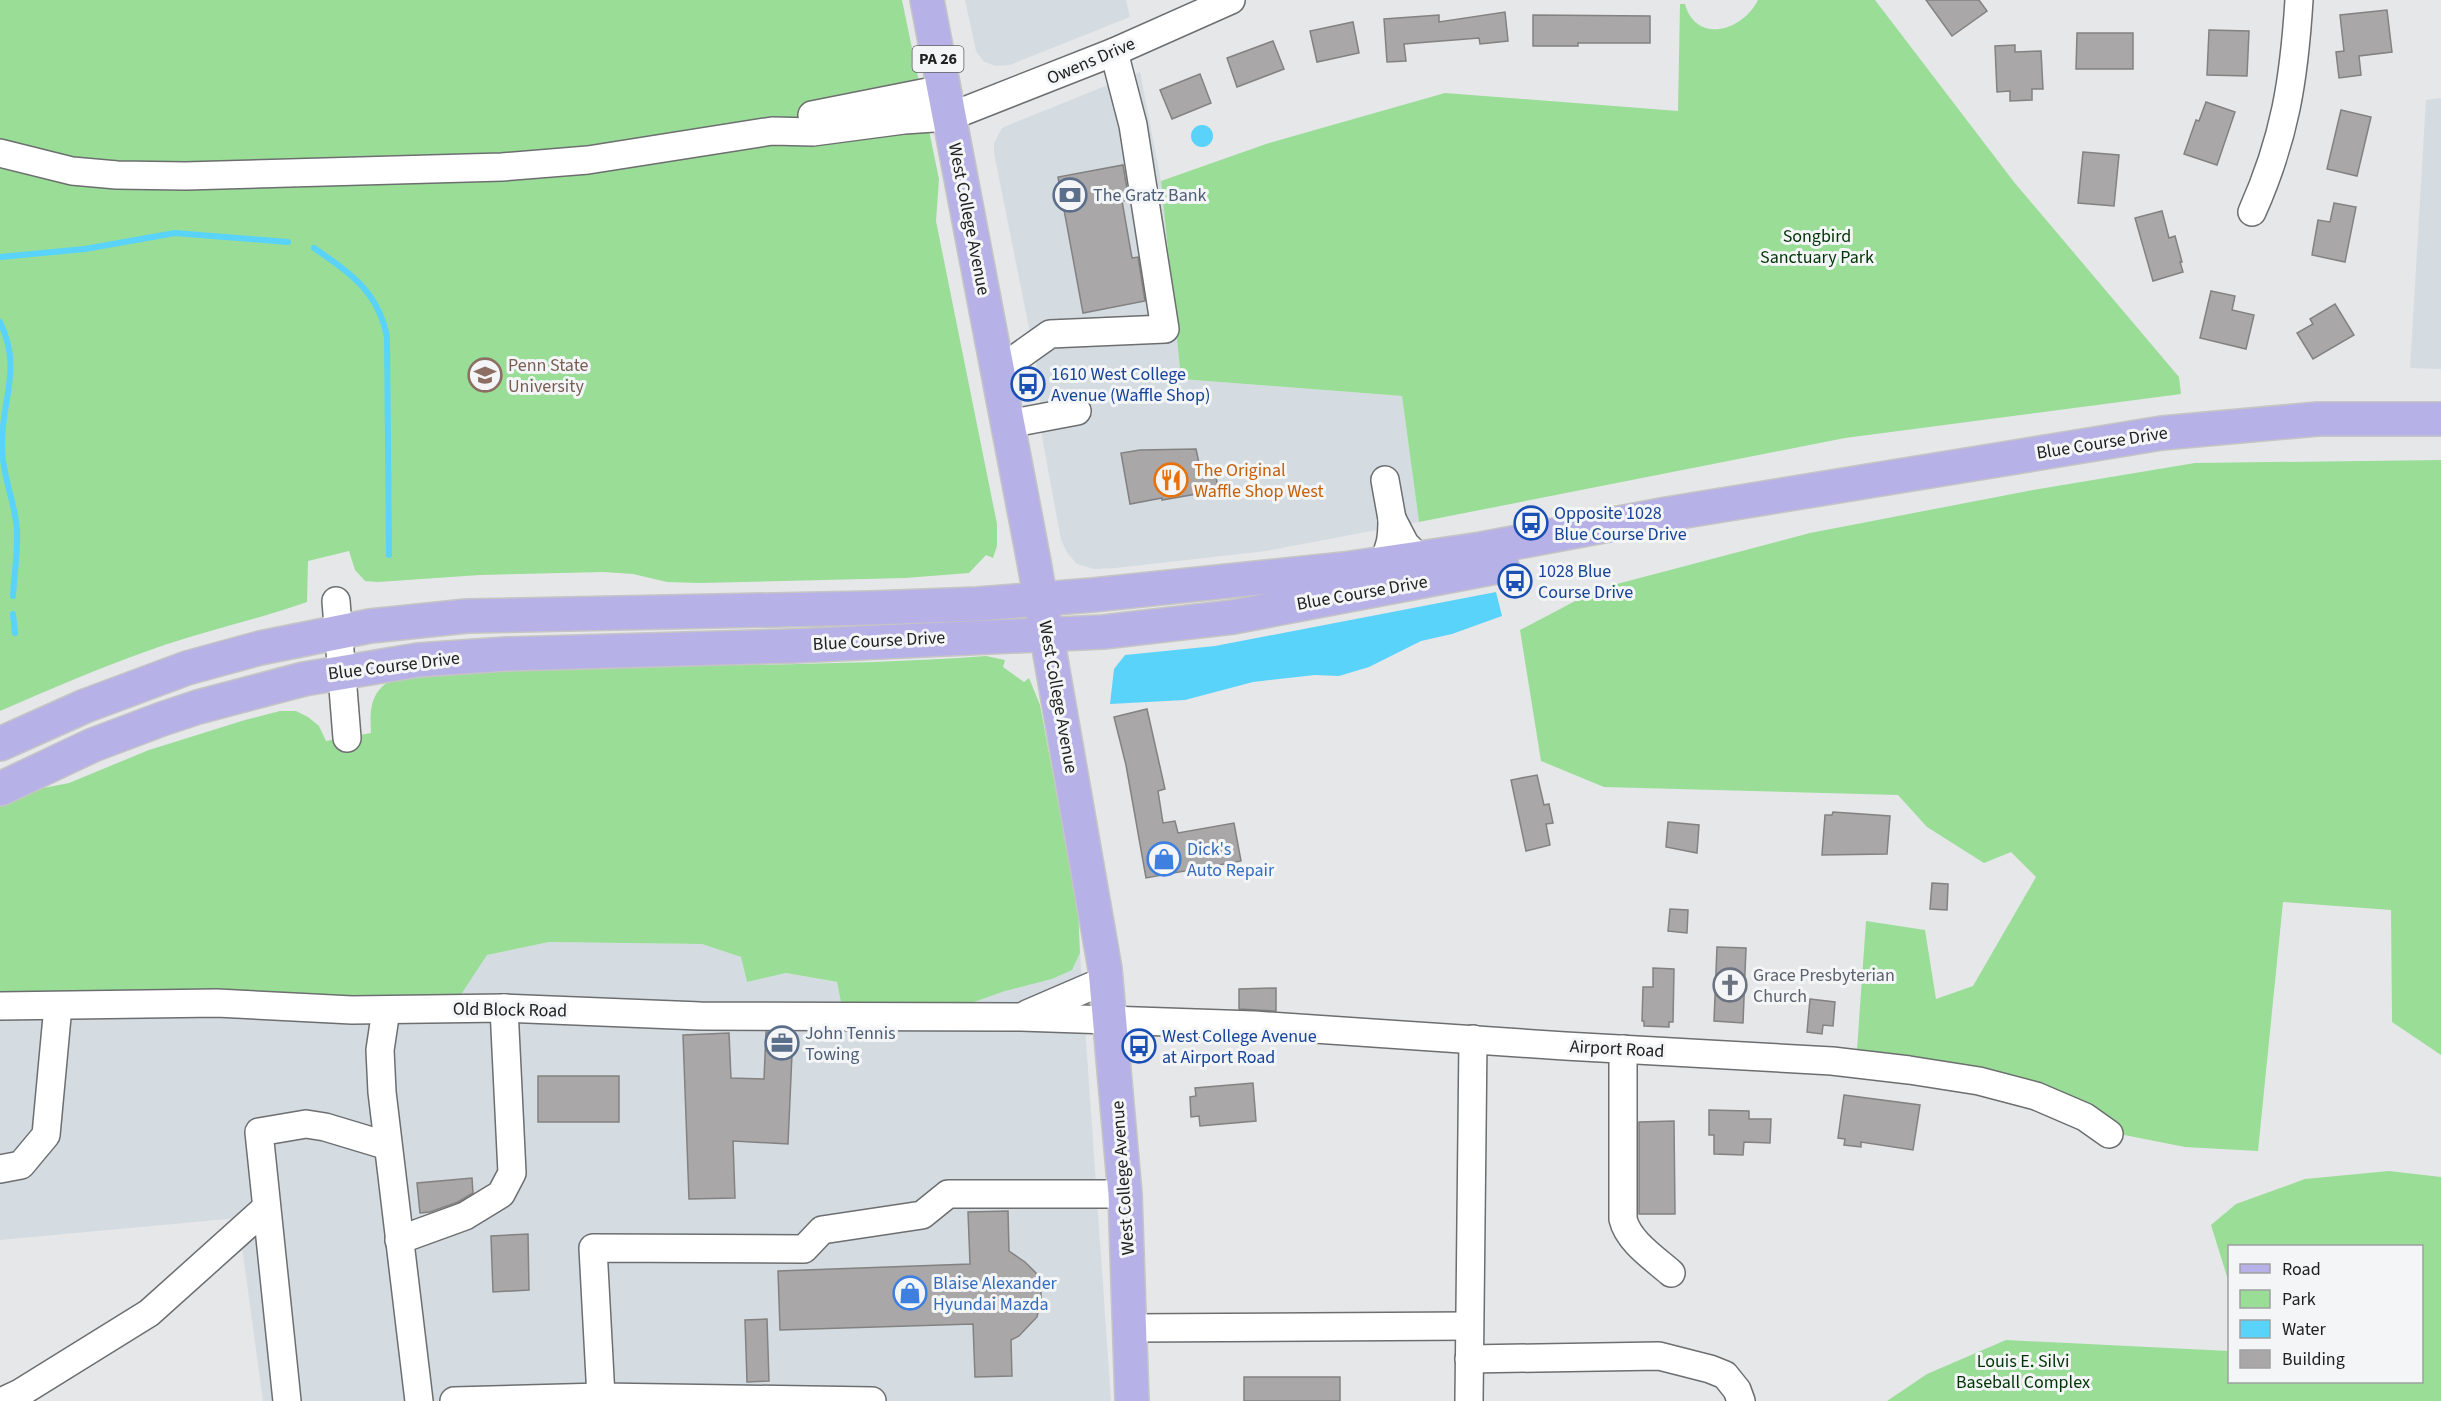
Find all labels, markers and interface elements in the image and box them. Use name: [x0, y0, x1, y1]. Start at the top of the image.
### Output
street label: Owens Drive: [1043, 31, 1139, 91]
road number: PA 26: [912, 46, 964, 72]
street label: West College Avenue: [942, 141, 996, 297]
bank icon: The Gratz Bank: [1052, 177, 1088, 213]
place label: The Gratz Bank: [1093, 183, 1207, 208]
park label: Songbird Sanctuary Park: [1760, 224, 1874, 270]
place label: Penn State University: [508, 353, 589, 399]
school or university icon: Penn State University: [467, 357, 503, 393]
place label: 1610 West College Avenue (Waffle Shop): [1051, 362, 1211, 408]
bus stop icon: 1610 West College Avenue (Waffle Shop): [1010, 366, 1046, 402]
street label: Blue Course Drive: [2035, 420, 2169, 466]
place label: The Original Waffle Shop West: [1194, 458, 1324, 504]
restaurant icon: The Original Waffle Shop West: [1153, 462, 1189, 498]
place label: Opposite 1028 Blue Course Drive: [1554, 501, 1687, 547]
bus stop icon: Opposite 1028 Blue Course Drive: [1513, 505, 1549, 541]
place label: 1028 Blue Course Drive: [1538, 559, 1633, 605]
bus stop icon: 1028 Blue Course Drive: [1497, 563, 1533, 599]
street label: Blue Course Drive: [1295, 569, 1430, 617]
street label: West College Avenue: [1032, 619, 1084, 775]
street label: Blue Course Drive: [812, 625, 946, 657]
street label: Blue Course Drive: [327, 646, 461, 686]
place label: Dick's Auto Repair: [1187, 837, 1275, 883]
shop icon: Dick's Auto Repair: [1146, 841, 1182, 877]
place label: Grace Presbyterian Church: [1753, 963, 1895, 1009]
church icon: Grace Presbyterian Church: [1712, 967, 1748, 1003]
street label: Old Block Road: [453, 997, 567, 1023]
place label: John Tennis Towing: [805, 1021, 896, 1067]
place label: West College Avenue at Airport Road: [1162, 1024, 1317, 1070]
office icon: John Tennis Towing: [764, 1025, 800, 1061]
bus stop icon: West College Avenue at Airport Road: [1121, 1028, 1157, 1064]
street label: Airport Road: [1569, 1034, 1665, 1064]
street label: West College Avenue: [1105, 1100, 1141, 1256]
legend: [2228, 1245, 2423, 1383]
text: Road: [2282, 1257, 2321, 1282]
place label: Blaise Alexander Hyundai Mazda: [933, 1271, 1058, 1317]
shop icon: Blaise Alexander Hyundai Mazda: [892, 1275, 928, 1311]
text: Park: [2282, 1287, 2316, 1312]
text: Water: [2282, 1317, 2326, 1342]
text: Building: [2282, 1347, 2345, 1372]
park label: Louis E. Silvi Baseball Complex: [1956, 1349, 2090, 1395]

